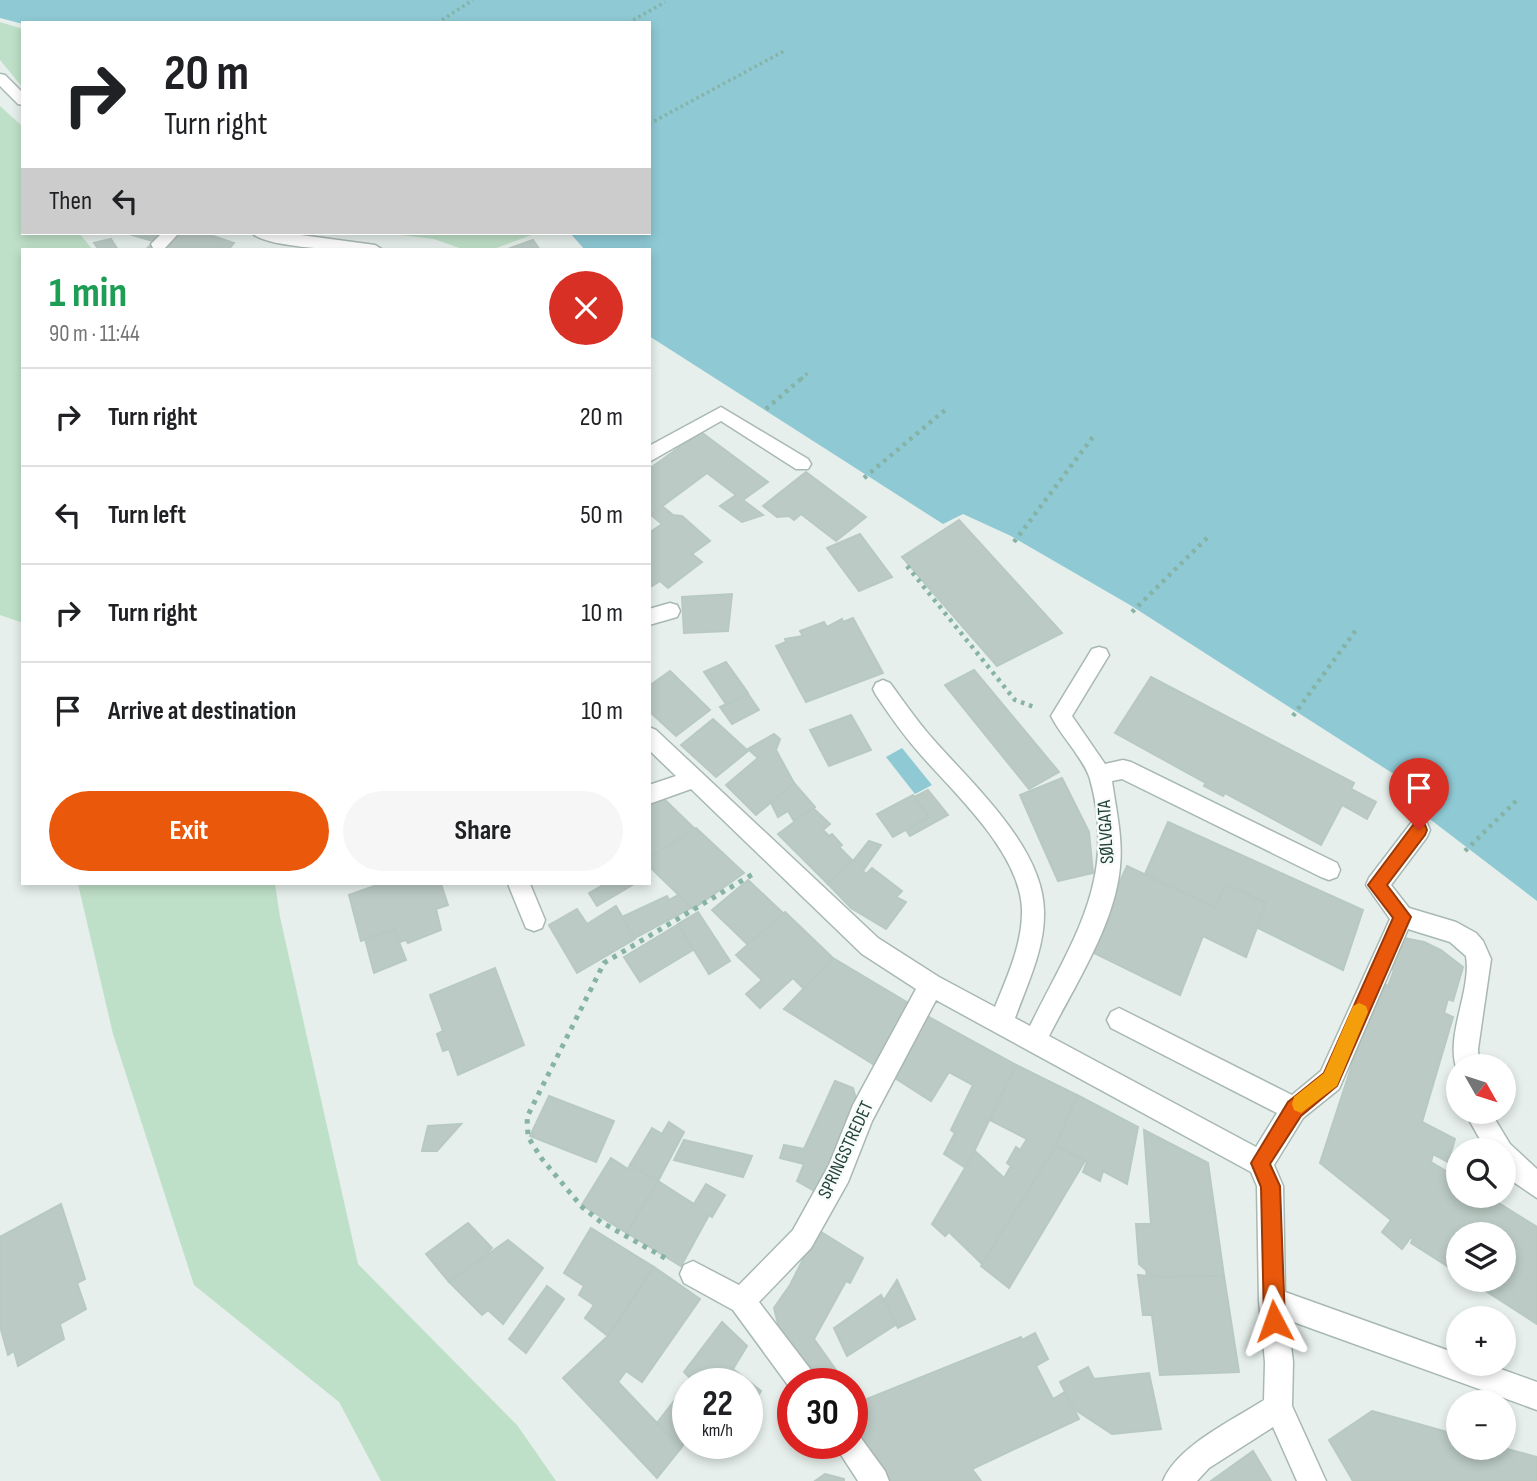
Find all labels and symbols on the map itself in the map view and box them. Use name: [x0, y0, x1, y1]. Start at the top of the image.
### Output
pin: [1389, 758, 1449, 830]
street label: SØLVGATA: [1093, 799, 1119, 864]
north arrow: [1446, 1054, 1516, 1124]
street label: SPRINGSTREDET: [813, 1097, 879, 1202]
position arrow: [1237, 1284, 1311, 1358]
speed limit sign: 30: [777, 1368, 868, 1459]

